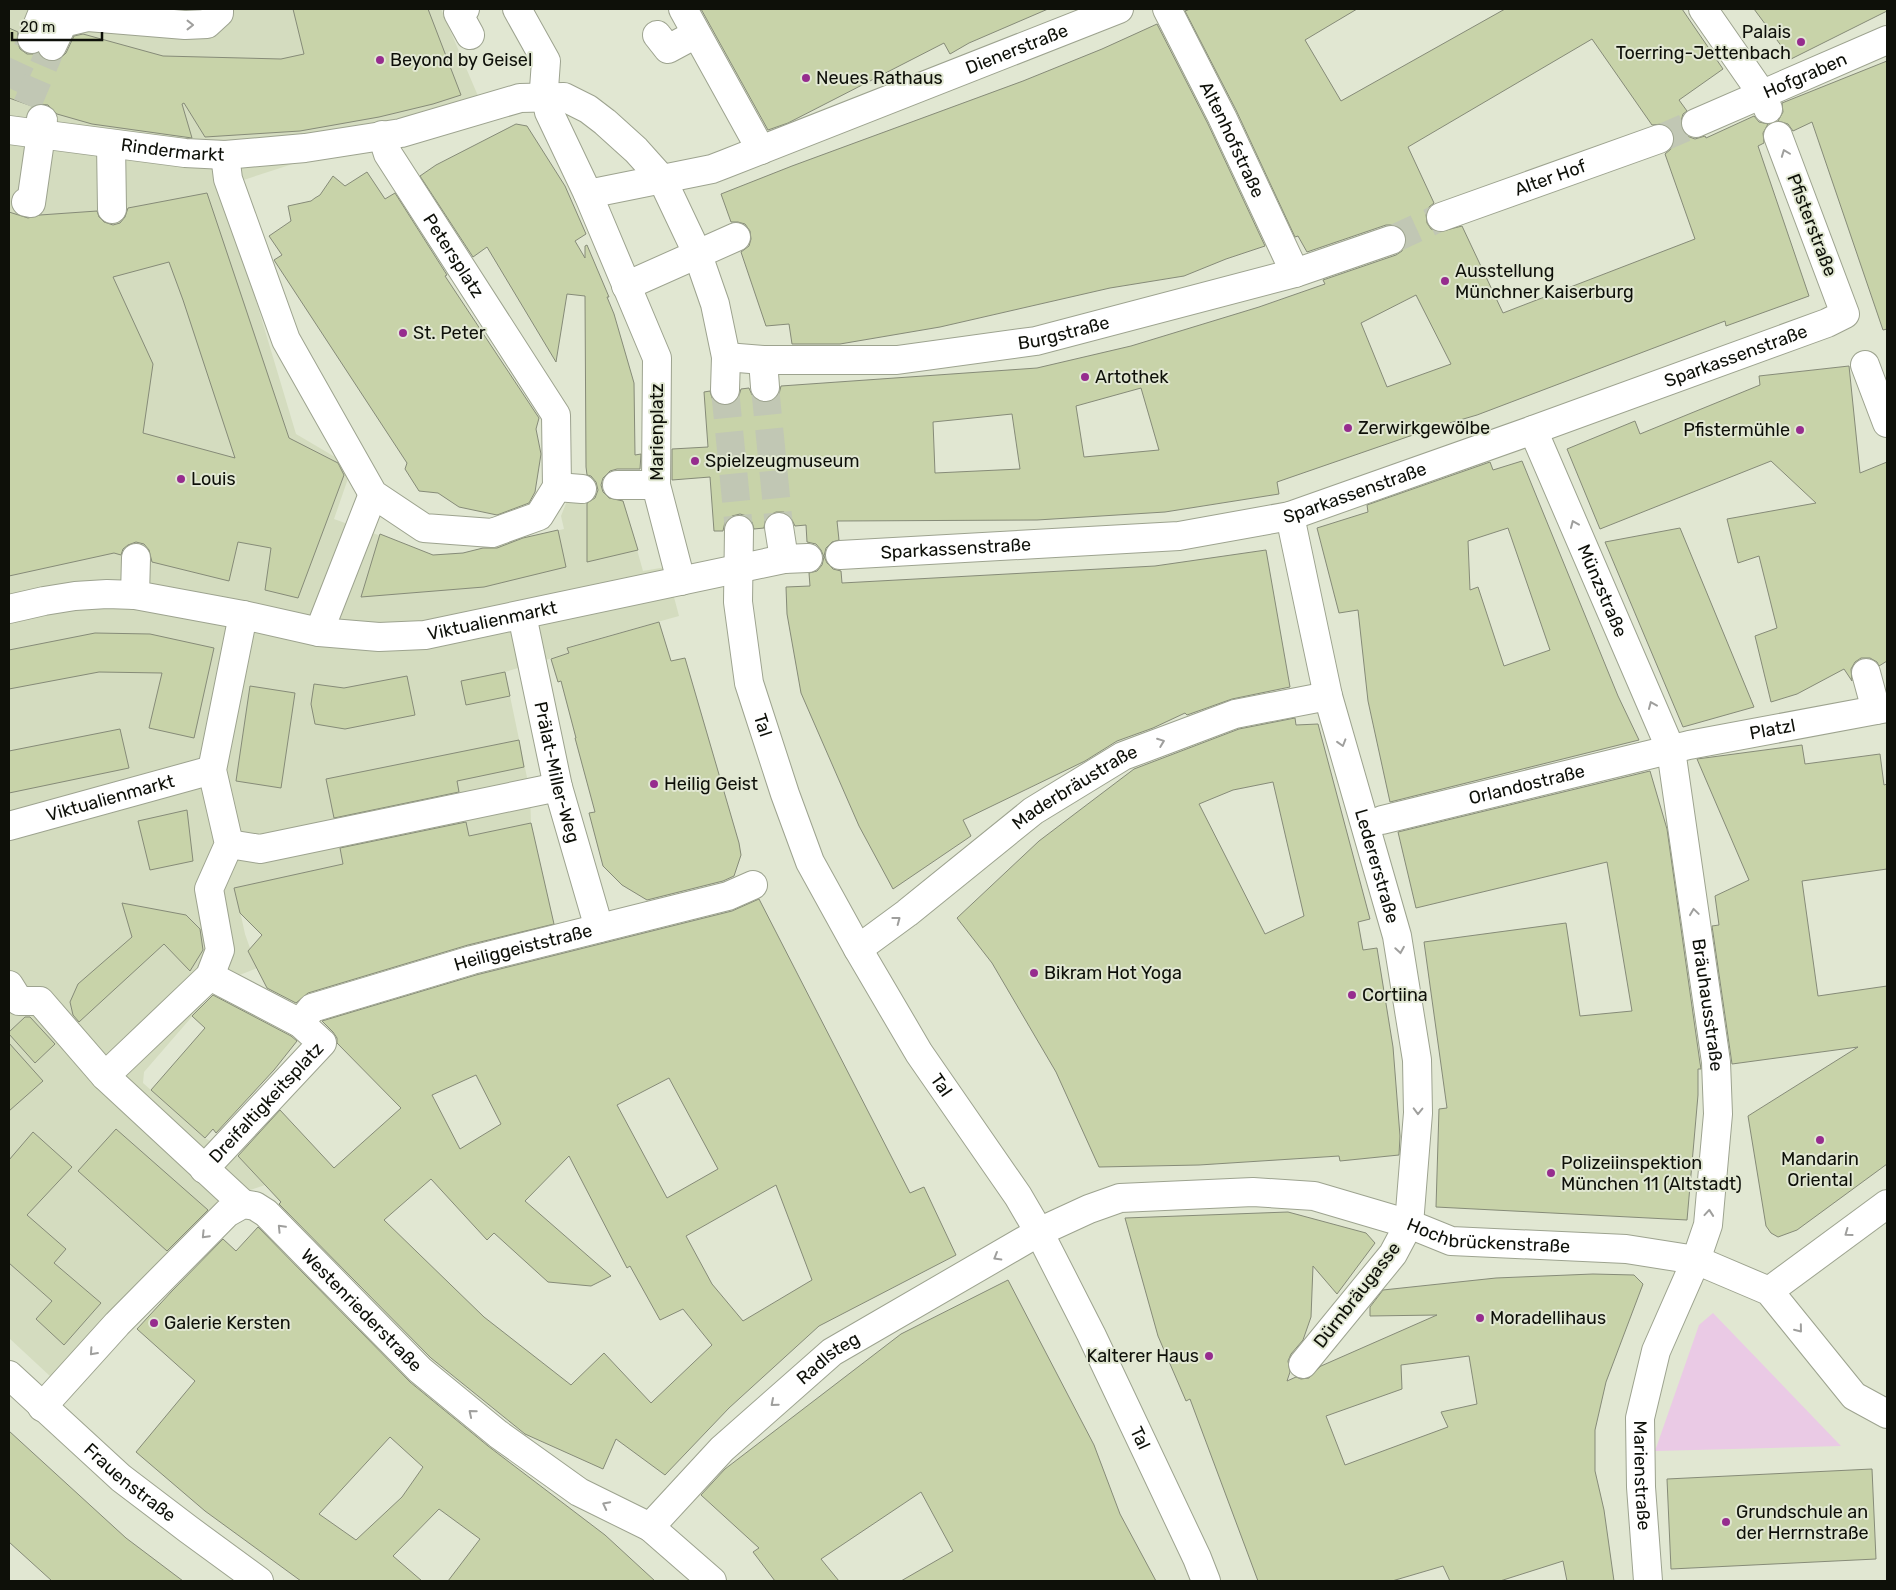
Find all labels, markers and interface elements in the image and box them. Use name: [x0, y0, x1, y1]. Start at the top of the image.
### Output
scale bar: [12, 10, 102, 42]
text: 20 m: [20, 18, 55, 36]
street label: Dienerstraße: [962, 19, 1071, 79]
one-way arrow: [186, 20, 194, 30]
place label: Palais Toerring-Jettenbach: [1616, 21, 1791, 64]
marker: Palais Toerring-Jettenbach: [1795, 36, 1807, 48]
street label: Hofgraben: [1760, 48, 1850, 103]
place label: Beyond by Geisel: [390, 49, 532, 71]
marker: Beyond by Geisel: [374, 54, 386, 66]
place label: Neues Rathaus: [816, 67, 943, 89]
marker: Neues Rathaus: [800, 72, 812, 84]
street label: Altenhofstraße: [1195, 78, 1269, 201]
street label: Rindermarkt: [120, 134, 225, 166]
one-way arrow: [1781, 150, 1791, 158]
street label: Alter Hof: [1511, 155, 1589, 201]
street label: Pfisterstraße: [1782, 171, 1842, 279]
street label: Petersplatz: [418, 210, 489, 302]
place label: Ausstellung Münchner Kaiserburg: [1455, 260, 1634, 303]
marker: Ausstellung Münchner Kaiserburg: [1439, 275, 1451, 287]
street label: Burgstraße: [1016, 311, 1112, 354]
street label: Sparkassenstraße: [1661, 320, 1810, 392]
place label: St. Peter: [413, 322, 486, 344]
marker: St. Peter: [397, 327, 409, 339]
place label: Artothek: [1095, 366, 1169, 388]
marker: Artothek: [1079, 371, 1091, 383]
street label: Marienplatz: [646, 383, 668, 481]
place label: Zerwirkgewölbe: [1358, 417, 1490, 439]
place label: Pfistermühle: [1683, 419, 1790, 441]
marker: Zerwirkgewölbe: [1342, 422, 1354, 434]
marker: Pfistermühle: [1794, 424, 1806, 436]
place label: Spielzeugmuseum: [705, 450, 859, 472]
marker: Spielzeugmuseum: [689, 455, 701, 467]
street label: Sparkassenstraße: [1281, 458, 1429, 528]
place label: Louis: [191, 468, 236, 490]
marker: Louis: [175, 473, 187, 485]
one-way arrow: [1569, 520, 1580, 529]
street label: Sparkassenstraße: [880, 533, 1032, 564]
street label: Münzstraße: [1573, 541, 1632, 640]
street label: Viktualienmarkt: [425, 596, 559, 645]
street label: Prälat-Miller-Weg: [529, 699, 585, 845]
one-way arrow: [1647, 701, 1658, 710]
street label: Tal: [749, 711, 777, 739]
street label: Platzl: [1748, 714, 1797, 744]
one-way arrow: [1156, 738, 1165, 748]
one-way arrow: [1336, 738, 1346, 747]
street label: Maderbräustraße: [1008, 741, 1140, 834]
street label: Orlandostraße: [1466, 760, 1587, 809]
street label: Viktualienmarkt: [44, 770, 177, 826]
place label: Heilig Geist: [664, 773, 758, 795]
marker: Heilig Geist: [648, 778, 660, 790]
street label: Ledererstraße: [1350, 806, 1404, 926]
one-way arrow: [1689, 908, 1700, 916]
one-way arrow: [891, 917, 901, 926]
street label: Heiliggeiststraße: [451, 919, 595, 976]
street label: Bräuhausstraße: [1687, 937, 1727, 1072]
one-way arrow: [1394, 946, 1404, 954]
place label: Bikram Hot Yoga: [1044, 962, 1182, 984]
marker: Bikram Hot Yoga: [1028, 967, 1040, 979]
place label: Cortiina: [1362, 984, 1428, 1006]
marker: Cortiina: [1346, 989, 1358, 1001]
street label: Dreifaltigkeitsplatz: [204, 1038, 328, 1168]
street label: Tal: [926, 1069, 957, 1101]
one-way arrow: [1413, 1108, 1423, 1115]
marker: Mandarin Oriental: [1814, 1134, 1826, 1146]
place label: Mandarin Oriental: [1781, 1148, 1859, 1191]
place label: Polizeiinspektion München 11 (Altstadt): [1561, 1152, 1742, 1195]
marker: Polizeiinspektion München 11 (Altstadt): [1545, 1167, 1557, 1179]
one-way arrow: [1703, 1209, 1714, 1217]
street label: Hochbrückenstraße: [1404, 1213, 1571, 1257]
one-way arrow: [277, 1224, 286, 1233]
one-way arrow: [1844, 1227, 1854, 1236]
one-way arrow: [202, 1229, 211, 1238]
street label: Dürnbräugasse: [1309, 1238, 1405, 1352]
street label: Westenriederstraße: [296, 1244, 427, 1377]
one-way arrow: [994, 1251, 1003, 1261]
place label: Moradellihaus: [1490, 1307, 1606, 1329]
place label: Galerie Kersten: [164, 1312, 291, 1334]
marker: Moradellihaus: [1474, 1312, 1486, 1324]
marker: Galerie Kersten: [148, 1317, 160, 1329]
one-way arrow: [1794, 1323, 1803, 1332]
street label: Radlsteg: [792, 1327, 864, 1389]
place label: Kalterer Haus: [1086, 1345, 1199, 1367]
one-way arrow: [89, 1346, 98, 1355]
marker: Kalterer Haus: [1203, 1350, 1215, 1362]
one-way arrow: [771, 1397, 780, 1406]
one-way arrow: [469, 1410, 478, 1419]
street label: Marienstraße: [1629, 1420, 1655, 1531]
street label: Tal: [1125, 1423, 1155, 1453]
street label: Frauenstraße: [79, 1439, 180, 1527]
one-way arrow: [602, 1501, 611, 1511]
place label: Grundschule an der Herrnstraße: [1736, 1501, 1869, 1544]
marker: Grundschule an der Herrnstraße: [1720, 1516, 1732, 1528]

